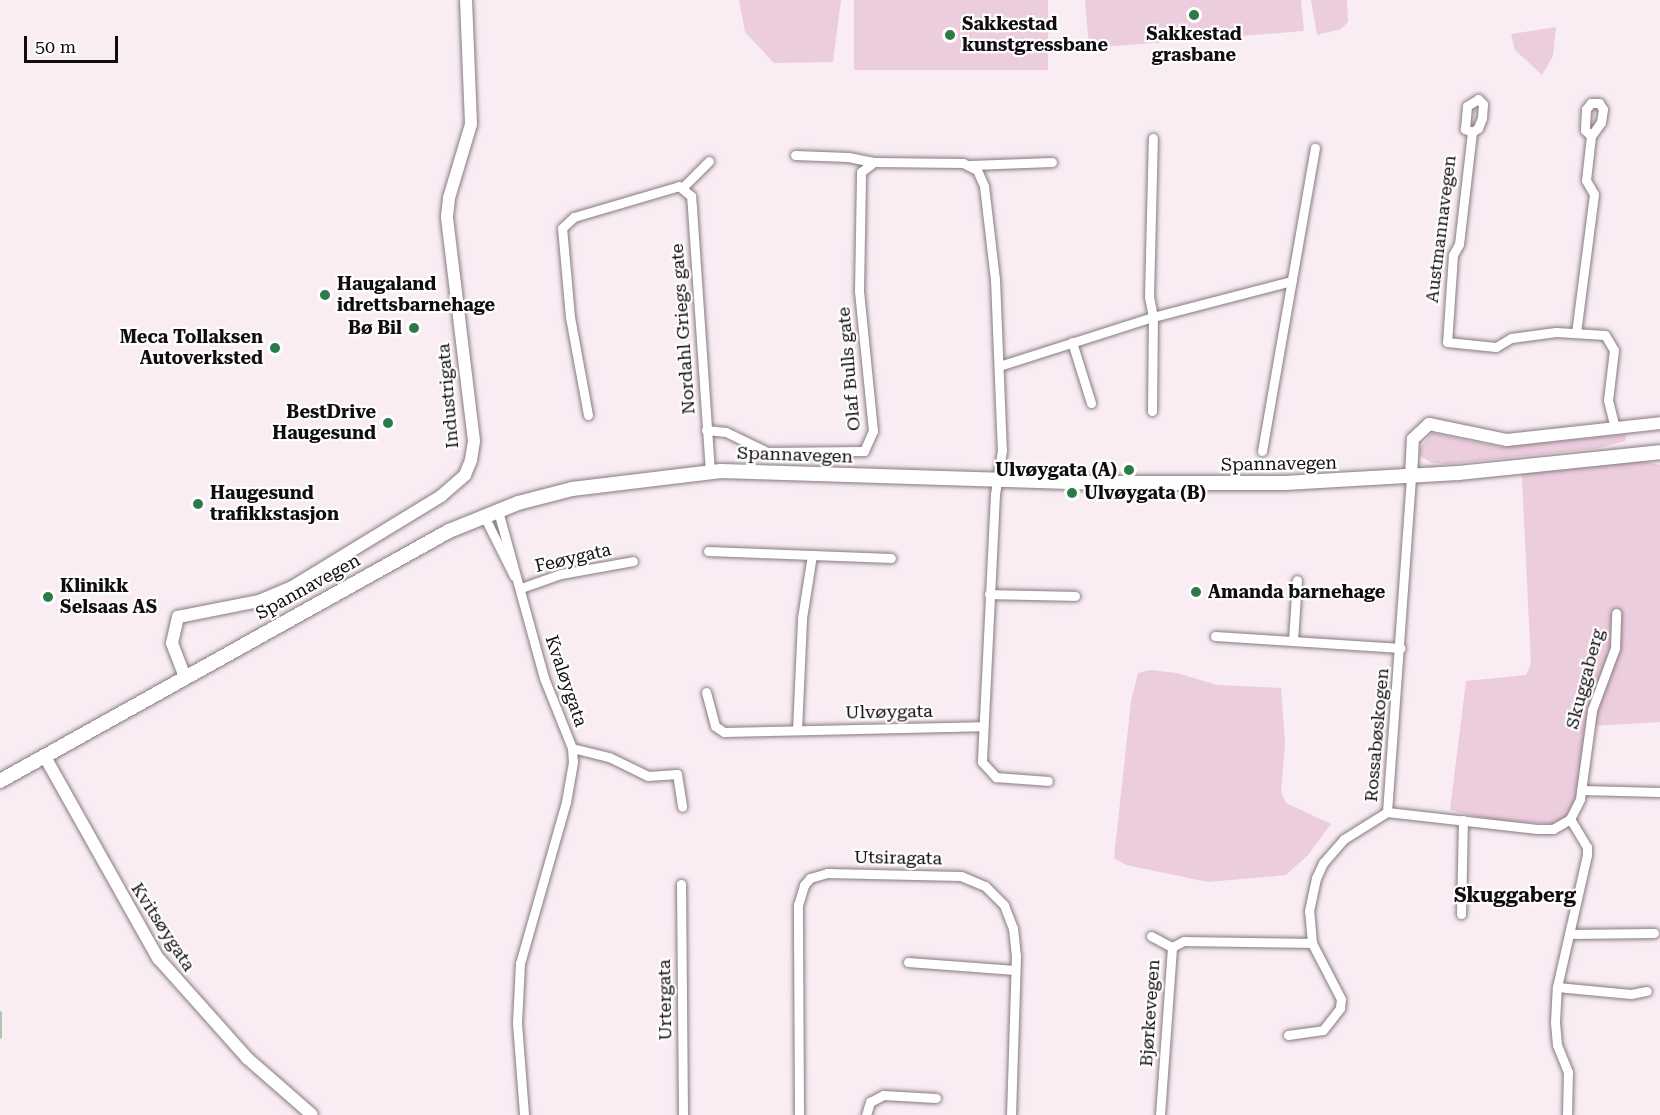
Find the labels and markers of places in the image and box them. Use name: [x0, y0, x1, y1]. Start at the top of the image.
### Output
marker: Sakkestad grasbane: [1187, 8, 1201, 22]
place label: Sakkestad kunstgressbane: [962, 14, 1108, 57]
place label: Sakkestad grasbane: [1146, 24, 1242, 66]
marker: Sakkestad kunstgressbane: [943, 28, 957, 42]
place label: Haugaland idrettsbarnehage: [337, 274, 495, 316]
marker: Haugaland idrettsbarnehage: [318, 288, 332, 302]
place label: Bø Bil: [348, 317, 402, 339]
marker: Bø Bil: [407, 321, 421, 335]
place label: Meca Tollaksen Autoverksted: [120, 327, 263, 370]
marker: Meca Tollaksen Autoverksted: [268, 341, 282, 355]
place label: BestDrive Haugesund: [272, 402, 376, 444]
marker: BestDrive Haugesund: [381, 416, 395, 430]
place label: Ulvøygata (A): [995, 459, 1117, 481]
marker: Ulvøygata (A): [1122, 463, 1136, 477]
place label: Ulvøygata (B): [1084, 482, 1206, 504]
place label: Haugesund trafikkstasjon: [210, 483, 339, 526]
marker: Ulvøygata (B): [1065, 486, 1079, 500]
marker: Haugesund trafikkstasjon: [191, 497, 205, 511]
place label: Klinikk Selsaas AS: [60, 576, 157, 618]
place label: Amanda barnehage: [1208, 581, 1385, 603]
marker: Amanda barnehage: [1189, 585, 1203, 599]
marker: Klinikk Selsaas AS: [41, 590, 55, 604]

